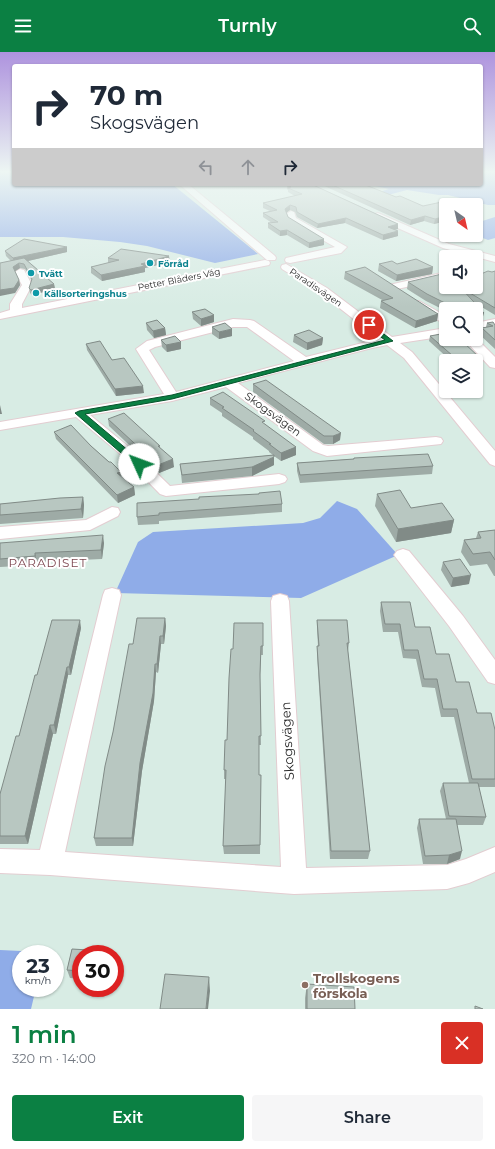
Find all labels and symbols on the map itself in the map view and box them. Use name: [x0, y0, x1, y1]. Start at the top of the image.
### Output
north arrow: [439, 198, 483, 242]
marker: Förråd: [145, 258, 155, 268]
place label: Förråd: [158, 258, 189, 269]
street label: Paradisvägen: [288, 265, 344, 309]
street label: Petter Blåders Väg: [137, 266, 221, 292]
marker: Tvätt: [26, 268, 36, 278]
place label: Tvätt: [39, 268, 63, 279]
marker: Källsorteringshus: [31, 288, 41, 298]
place label: Källsorteringshus: [44, 288, 127, 299]
pin: [352, 308, 386, 342]
street label: Skogsvägen: [242, 389, 304, 439]
position arrow: [118, 443, 160, 485]
district label: PARADISET: [9, 555, 87, 570]
street label: Skogsvägen: [277, 701, 297, 781]
speed limit sign: 30: [72, 945, 124, 997]
place label: Trollskogens förskola: [313, 970, 400, 1001]
marker: Trollskogens förskola: [300, 980, 310, 990]

